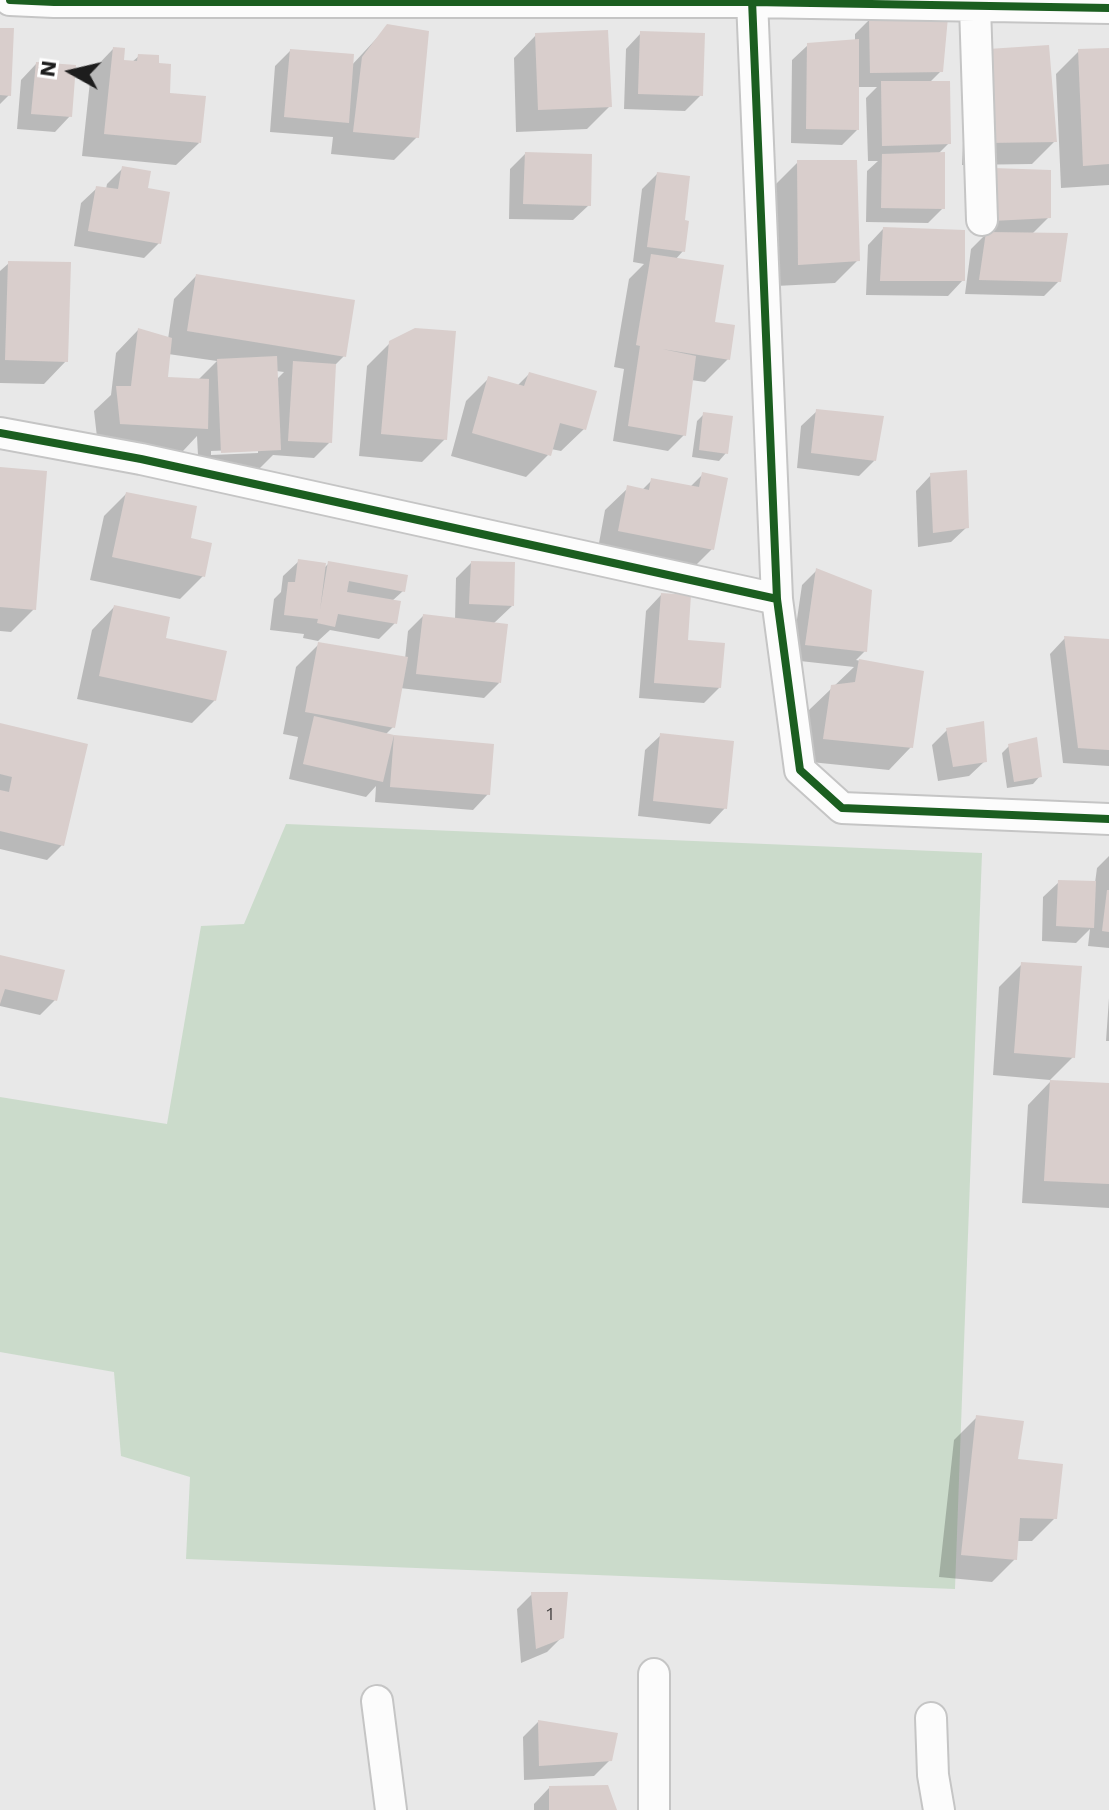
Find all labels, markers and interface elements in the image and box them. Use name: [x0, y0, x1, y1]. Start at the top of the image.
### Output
north arrow: [32, 32, 112, 112]
text: N: [34, 59, 61, 78]
house number: 1: [546, 1604, 554, 1626]

